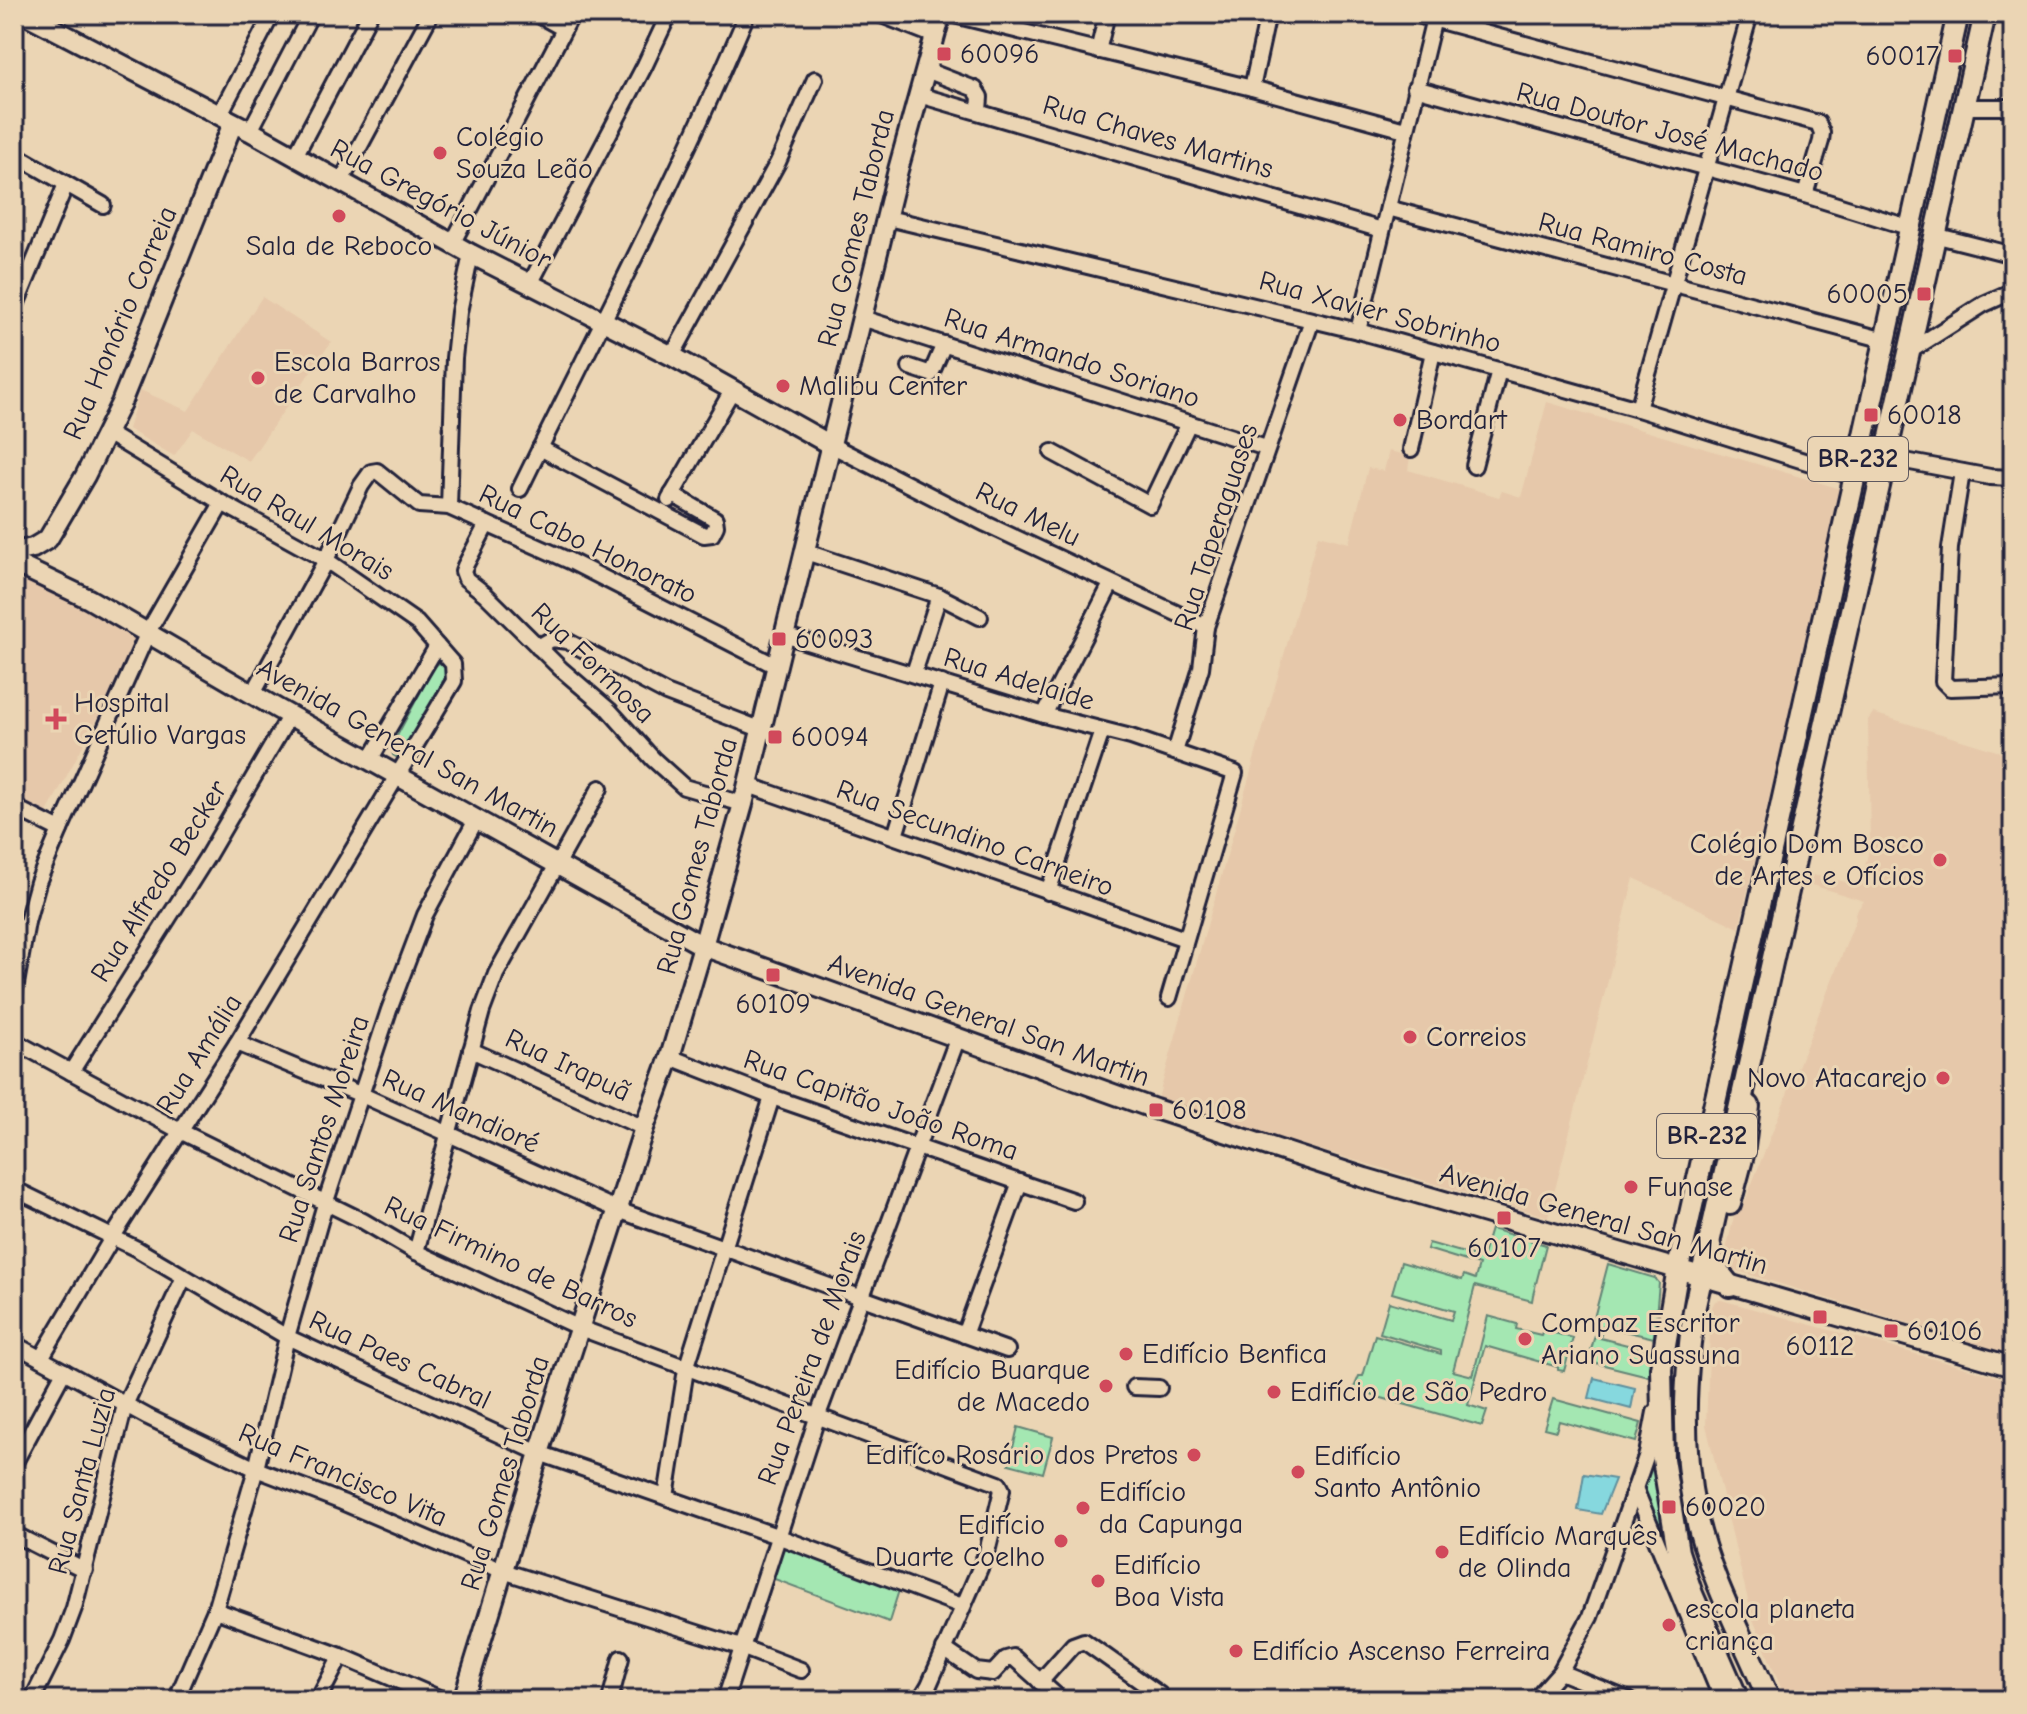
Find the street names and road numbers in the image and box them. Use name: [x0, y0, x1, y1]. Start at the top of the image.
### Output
street label: Rua Doutor José Machado: [1513, 76, 1827, 188]
street label: Rua Chaves Martins: [1039, 89, 1277, 185]
street label: Rua Gomes Taborda: [811, 106, 901, 350]
street label: Rua Gregório Júnior: [325, 132, 557, 276]
street label: Rua Honório Correia: [56, 202, 184, 444]
street label: Rua Ramiro Costa: [1535, 206, 1751, 292]
street label: Rua Xavier Sobrinho: [1256, 264, 1504, 360]
street label: Rua Armando Soriano: [940, 302, 1204, 414]
street label: Rua Taperaguases: [1167, 419, 1265, 635]
road number: BR-232: [1808, 437, 1908, 481]
street label: Rua Raul Morais: [214, 459, 400, 587]
street label: Rua Melu: [970, 475, 1086, 553]
street label: Rua Cabo Honorato: [474, 477, 702, 611]
street label: Rua Formosa: [525, 596, 661, 730]
street label: Rua Adelaide: [940, 641, 1098, 717]
street label: Avenida General San Martin: [252, 652, 564, 844]
street label: Rua Gomes Taborda: [650, 734, 744, 978]
street label: Rua Secundino Carneiro: [832, 773, 1118, 903]
street label: Rua Alfredo Becker: [84, 774, 234, 988]
street label: Avenida General San Martin: [824, 947, 1154, 1093]
street label: Rua Amália: [150, 988, 248, 1120]
street label: Rua Santos Moreira: [272, 1011, 376, 1247]
street label: Rua Irapuã: [500, 1022, 636, 1108]
street label: Rua Capitão João Roma: [739, 1043, 1023, 1167]
street label: Rua Mandioré: [378, 1062, 544, 1160]
road number: BR-232: [1657, 1114, 1757, 1158]
street label: Avenida General San Martin: [1436, 1157, 1772, 1281]
street label: Rua Firmino de Barros: [379, 1189, 643, 1335]
street label: Rua Pereira de Morais: [751, 1227, 873, 1489]
street label: Rua Paes Cabral: [304, 1304, 496, 1416]
street label: Rua Gomes Taborda: [454, 1352, 556, 1594]
street label: Rua Santa Luzia: [42, 1384, 122, 1578]
street label: Rua Francisco Vita: [234, 1417, 452, 1533]

